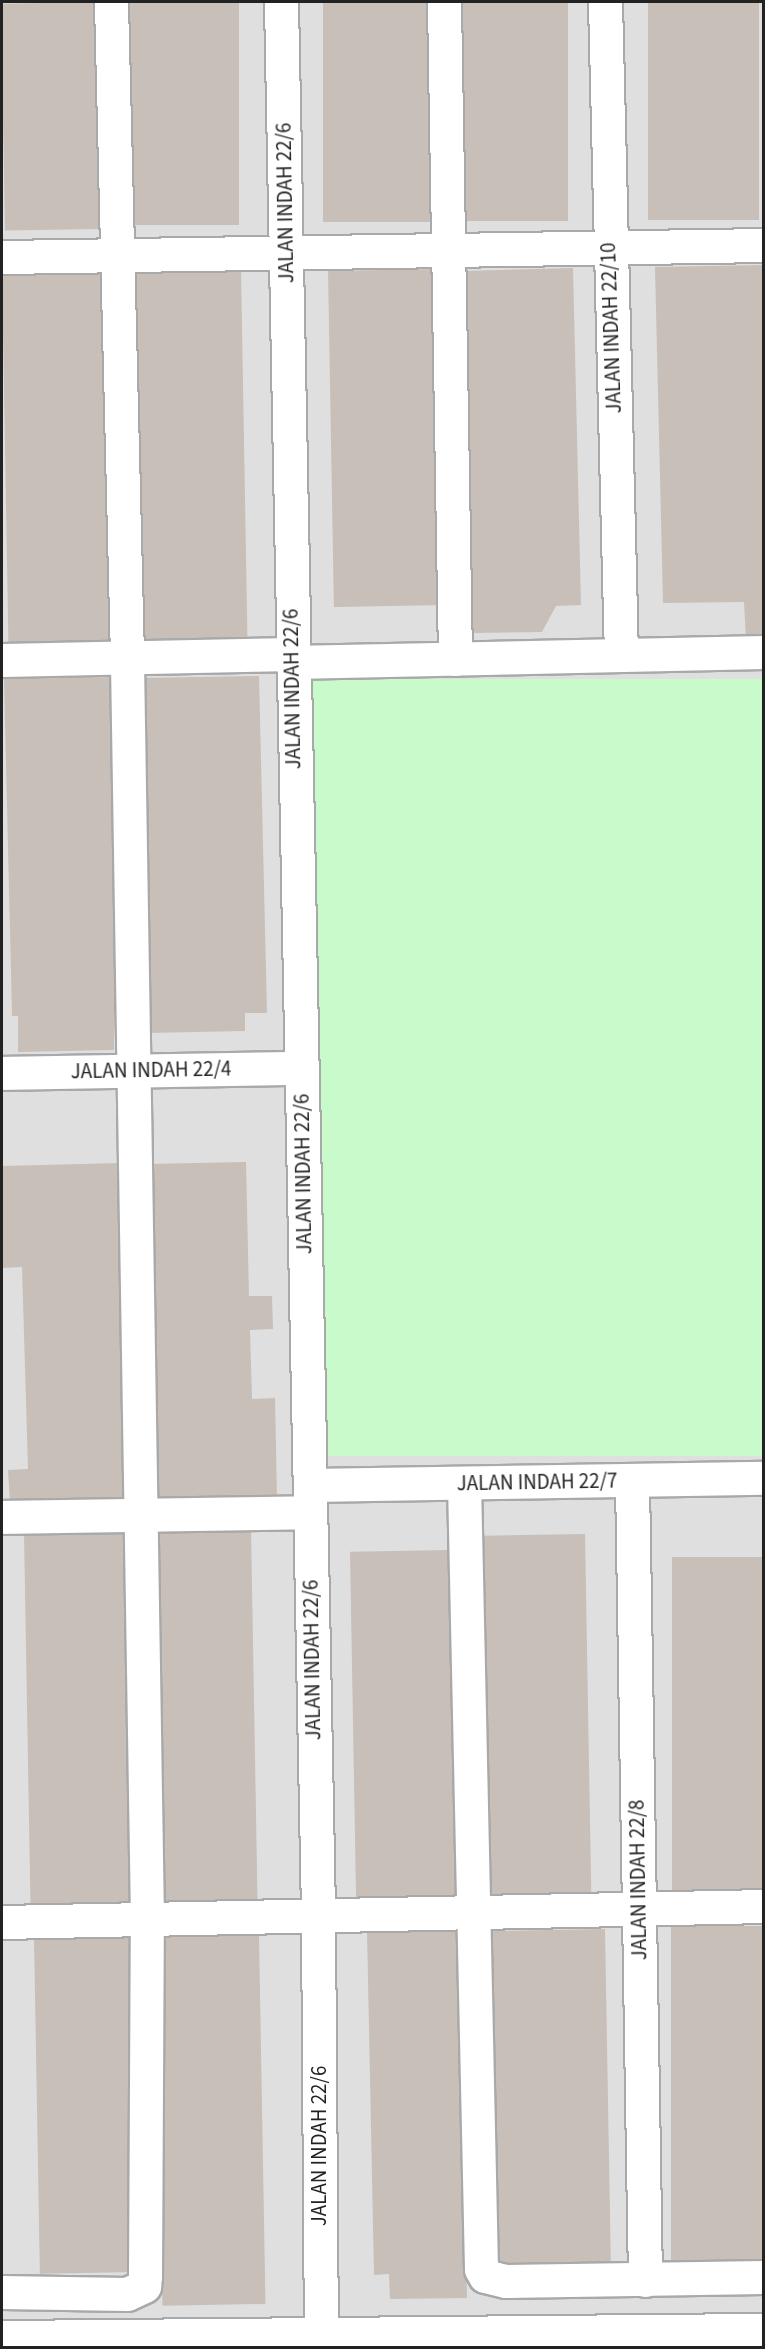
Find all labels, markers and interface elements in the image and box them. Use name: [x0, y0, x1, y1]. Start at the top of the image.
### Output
street label: JALAN INDAH 22/6: [271, 122, 299, 284]
street label: JALAN INDAH 22/10: [595, 242, 627, 414]
street label: JALAN INDAH 22/6: [278, 608, 306, 770]
street label: JALAN INDAH 22/4: [70, 1056, 232, 1084]
street label: JALAN INDAH 22/6: [289, 1093, 317, 1255]
street label: JALAN INDAH 22/7: [456, 1468, 618, 1496]
street label: JALAN INDAH 22/6: [298, 1579, 326, 1741]
street label: JALAN INDAH 22/8: [624, 1799, 652, 1961]
street label: JALAN INDAH 22/6: [306, 2066, 332, 2226]

